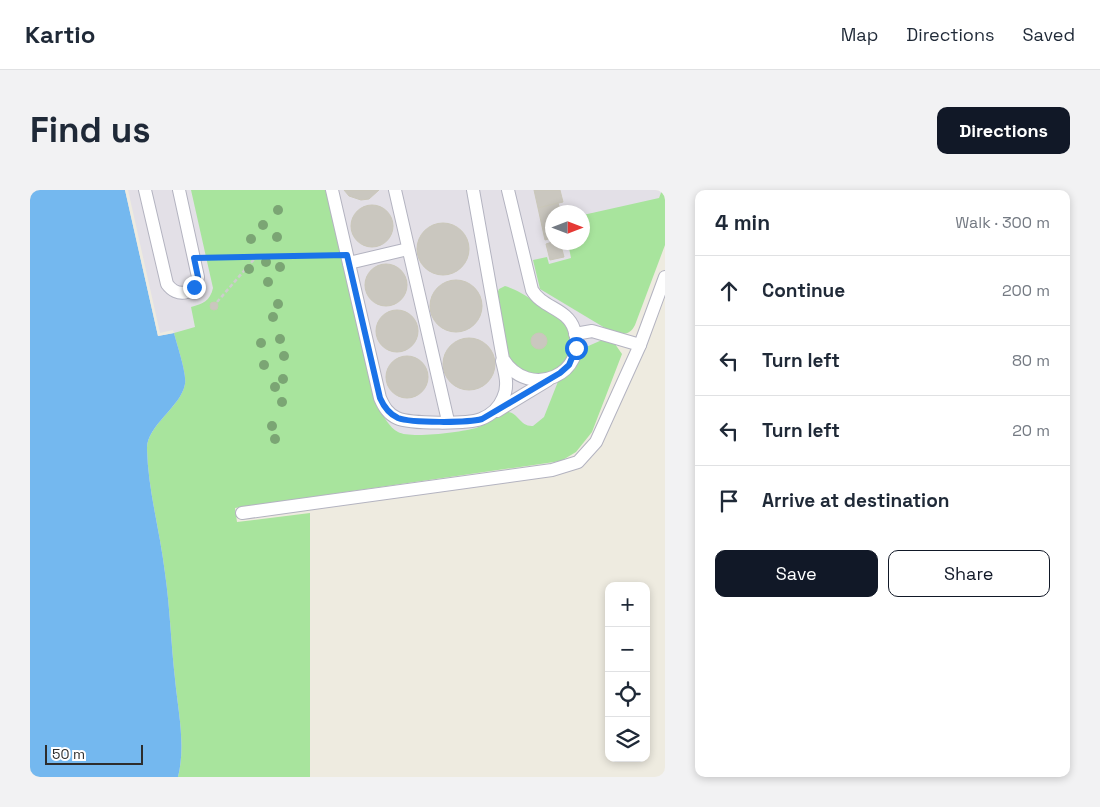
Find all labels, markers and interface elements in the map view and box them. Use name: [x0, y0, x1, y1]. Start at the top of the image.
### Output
text: Kartio: [25, 19, 95, 50]
text: Map: [841, 23, 878, 46]
text: Directions: [906, 23, 995, 46]
text: Saved: [1023, 23, 1075, 46]
button: Directions: [937, 107, 1070, 154]
text: Find us: [30, 108, 151, 152]
north arrow: [545, 205, 590, 250]
text: 4 min: [715, 209, 770, 236]
text: Walk · 300 m: [955, 212, 1050, 233]
route end: [183, 276, 206, 299]
icon: ahead: [715, 277, 743, 305]
text: Continue: [762, 278, 845, 303]
text: 200 m: [1002, 280, 1050, 301]
route start: [565, 337, 588, 360]
icon: left: [715, 347, 743, 375]
text: Turn left: [762, 348, 840, 373]
text: 80 m: [1012, 350, 1050, 371]
icon: left: [715, 417, 743, 445]
text: Turn left: [762, 418, 840, 443]
text: 20 m: [1012, 420, 1050, 441]
icon: arrive: [715, 487, 743, 515]
text: Arrive at destination: [762, 488, 950, 513]
button: Save: [715, 550, 878, 597]
button: Share: [888, 550, 1050, 597]
map controls: [605, 582, 650, 762]
button: +: [605, 582, 650, 627]
button: −: [605, 627, 650, 672]
button: locate: [605, 672, 650, 717]
button: layers: [605, 717, 650, 762]
scale bar: [45, 742, 142, 765]
text: 50 m: [52, 745, 85, 763]

